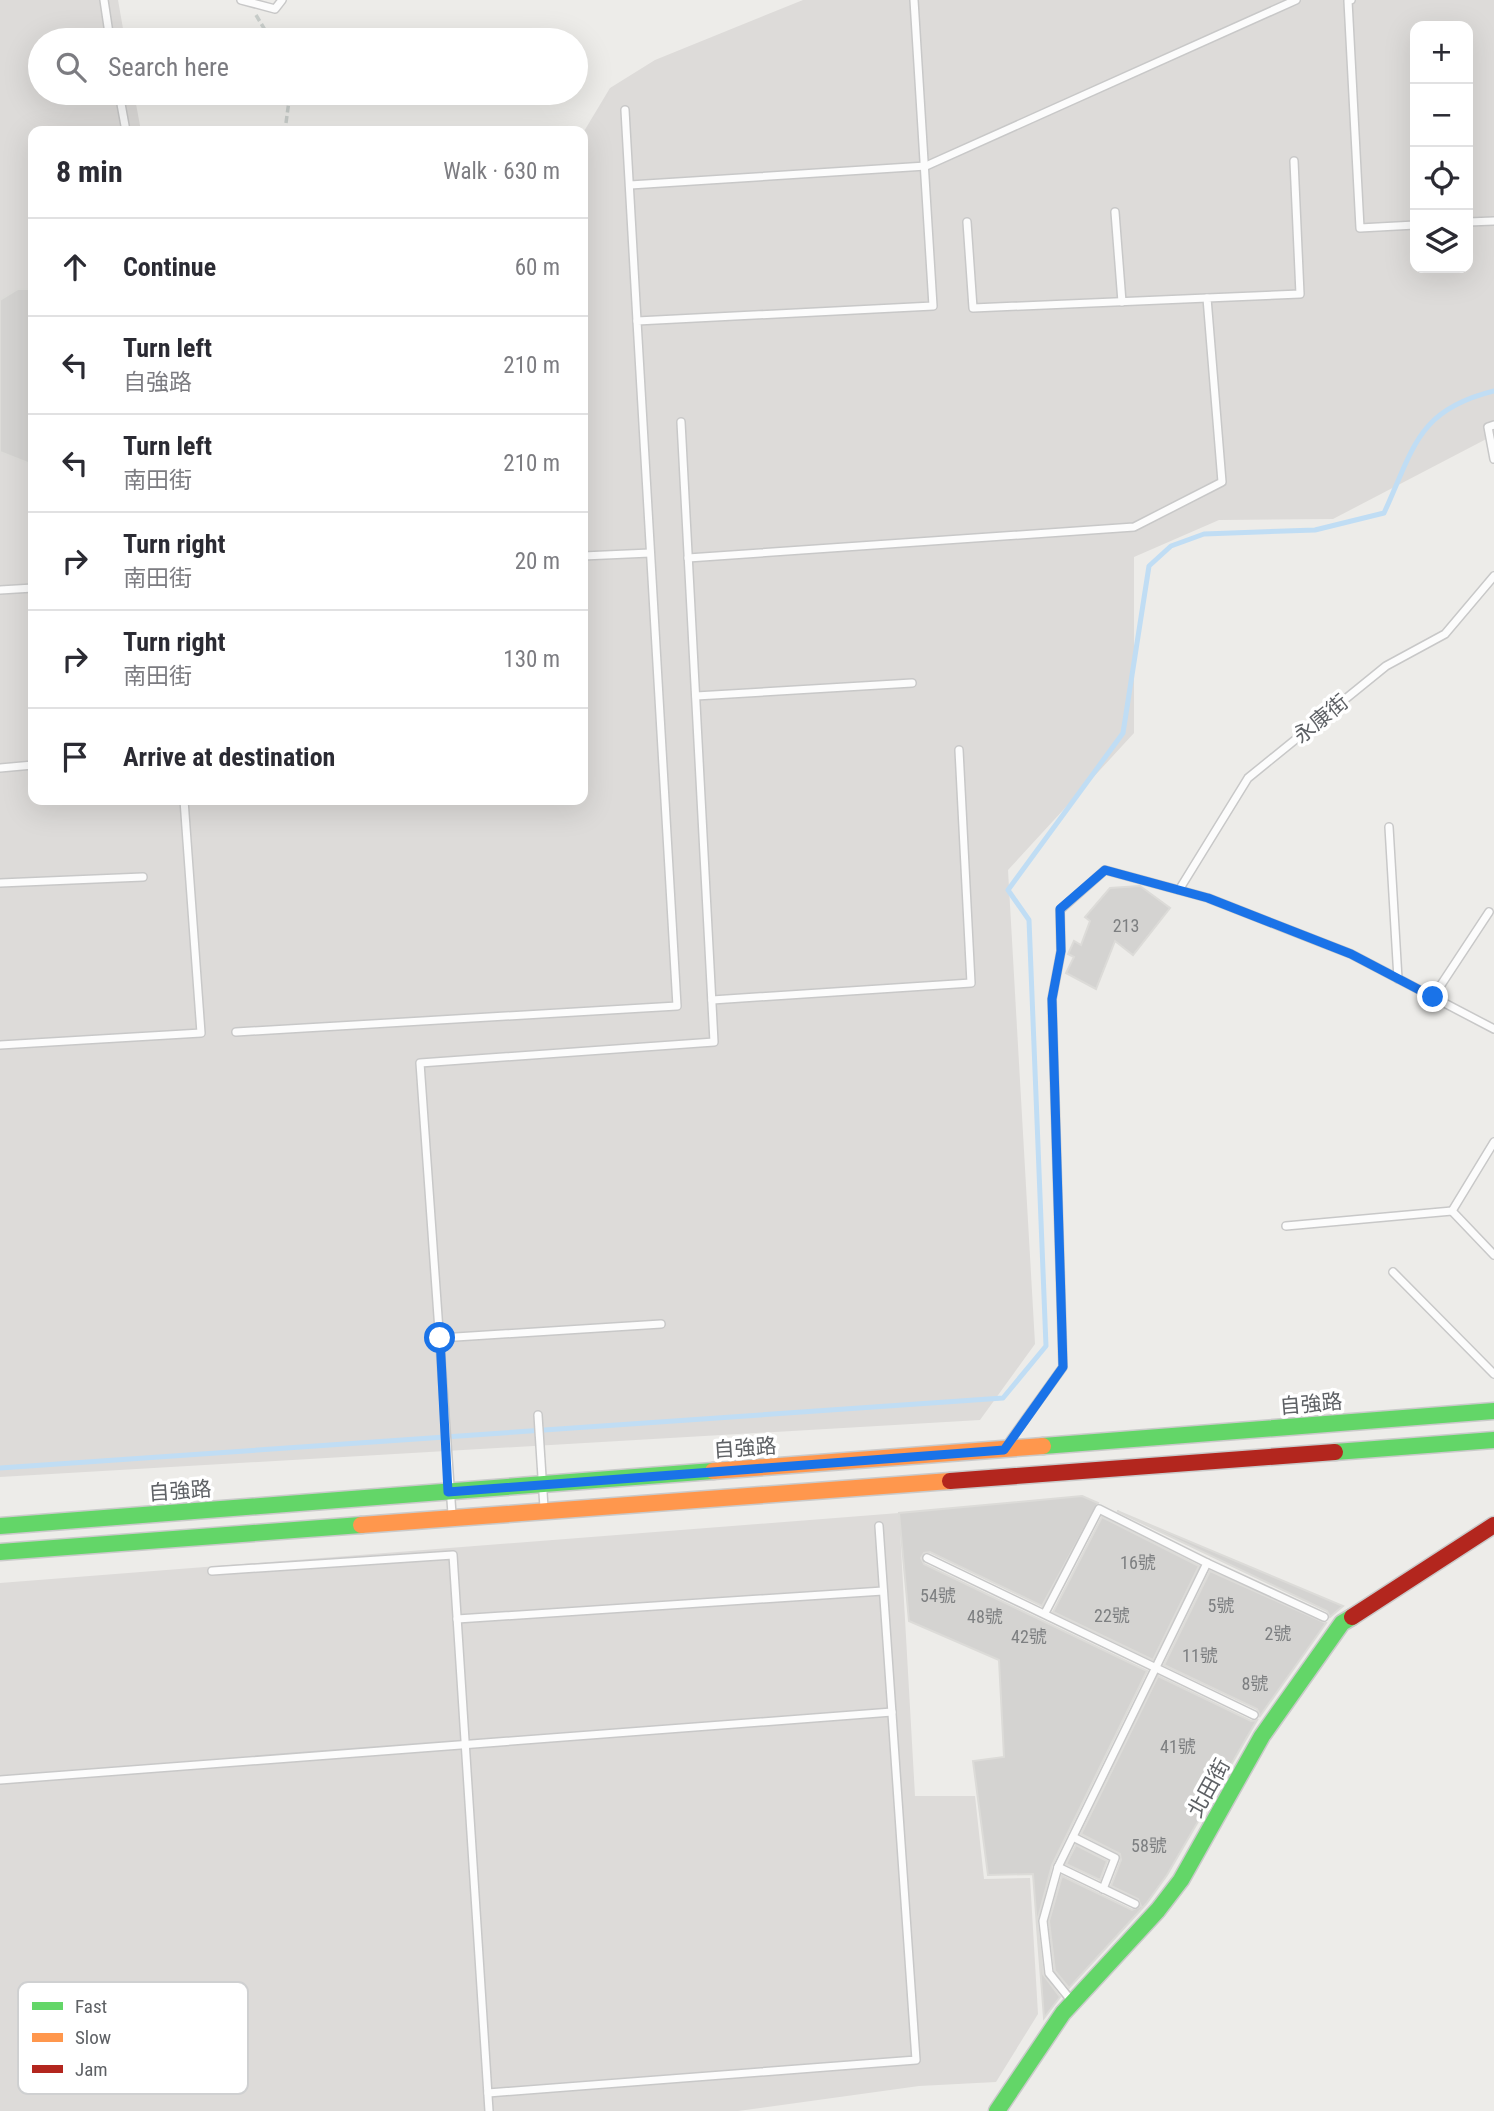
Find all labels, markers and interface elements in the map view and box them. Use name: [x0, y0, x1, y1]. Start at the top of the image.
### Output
map controls: [1410, 21, 1473, 273]
button: +: [1410, 21, 1473, 84]
search box: [28, 28, 588, 105]
icon: search: [52, 48, 90, 86]
text: Search here: [108, 52, 229, 82]
button: −: [1410, 84, 1473, 147]
button: locate: [1410, 147, 1473, 210]
text: 8 min: [56, 154, 123, 189]
text: Walk · 630 m: [443, 158, 560, 185]
button: layers: [1410, 210, 1473, 273]
icon: ahead: [56, 248, 94, 286]
text: Continue: [123, 252, 216, 282]
text: 60 m: [515, 254, 560, 281]
text: Turn left: [123, 333, 212, 363]
icon: left: [56, 346, 94, 384]
text: 210 m: [503, 352, 560, 379]
text: 自強路: [123, 369, 192, 396]
text: Turn left: [123, 431, 212, 461]
icon: left: [56, 444, 94, 482]
text: 210 m: [503, 450, 560, 477]
text: 南田街: [123, 467, 192, 494]
text: Turn right: [123, 529, 225, 559]
icon: right: [56, 542, 94, 580]
text: 20 m: [515, 548, 560, 575]
text: 南田街: [123, 565, 192, 592]
text: Turn right: [123, 627, 225, 657]
icon: right: [56, 640, 94, 678]
text: 130 m: [503, 646, 560, 673]
text: 南田街: [123, 663, 192, 690]
street label: 永康街: [1289, 690, 1353, 748]
icon: arrive: [56, 738, 94, 776]
text: Arrive at destination: [123, 742, 335, 772]
house number: 213: [1113, 915, 1139, 936]
route end: [1417, 981, 1448, 1012]
route start: [424, 1322, 455, 1353]
street label: 自強路: [1279, 1389, 1343, 1419]
street label: 自強路: [713, 1434, 777, 1462]
street label: 自強路: [148, 1477, 212, 1505]
house number: 16號: [1120, 1552, 1156, 1573]
house number: 54號: [920, 1585, 956, 1606]
house number: 5號: [1208, 1595, 1234, 1616]
house number: 22號: [1094, 1605, 1130, 1626]
house number: 48號: [967, 1606, 1003, 1627]
house number: 2號: [1265, 1623, 1291, 1644]
house number: 42號: [1011, 1626, 1047, 1647]
house number: 11號: [1182, 1645, 1218, 1666]
house number: 8號: [1242, 1673, 1268, 1694]
house number: 41號: [1160, 1736, 1196, 1757]
street label: 北田街: [1183, 1755, 1235, 1821]
house number: 58號: [1131, 1835, 1167, 1856]
legend: [18, 1982, 248, 2094]
text: Fast: [75, 1995, 107, 2018]
text: Slow: [75, 2026, 111, 2049]
text: Jam: [75, 2058, 108, 2081]

